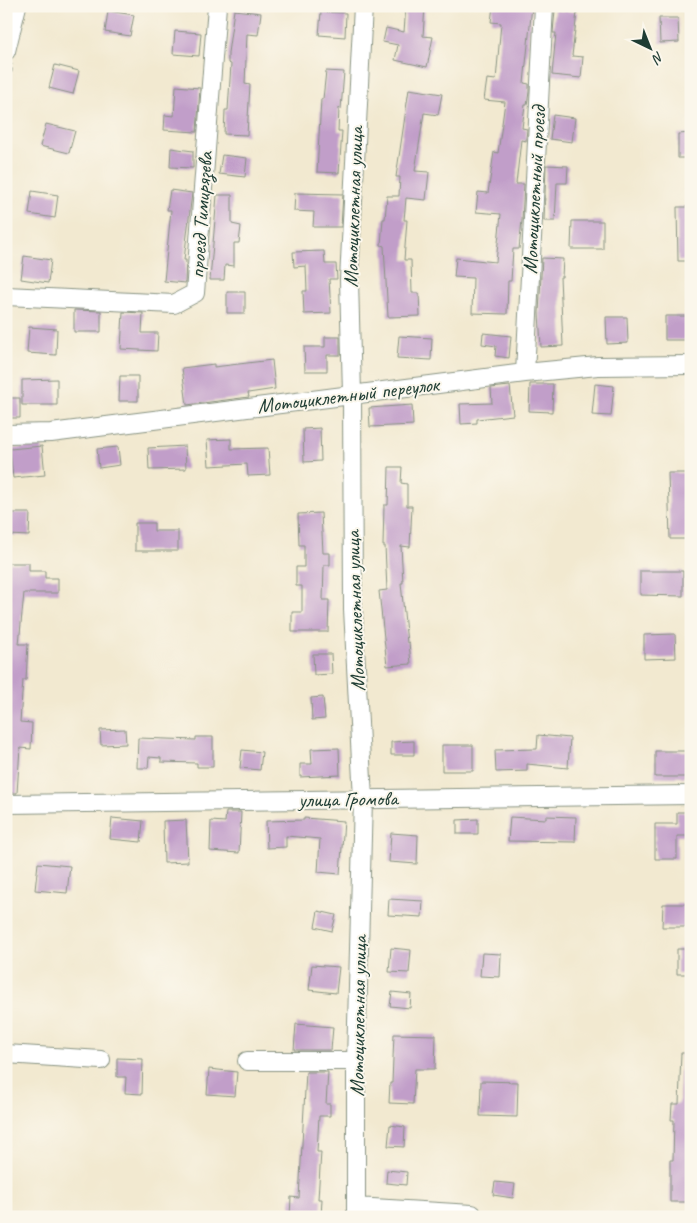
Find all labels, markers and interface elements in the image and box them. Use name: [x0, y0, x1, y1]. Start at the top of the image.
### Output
north arrow: [624, 22, 674, 72]
text: N: [648, 48, 667, 68]
street label: Мотоциклетный проезд: [517, 103, 552, 275]
street label: Мотоциклетная улица: [337, 124, 369, 288]
street label: проезд Тимирязева: [184, 149, 220, 279]
street label: Мотоциклетный переулок: [256, 371, 443, 419]
street label: Мотоциклетная улица: [339, 528, 371, 692]
street label: улица Громова: [296, 785, 400, 813]
street label: Мотоциклетная улица: [344, 933, 372, 1097]

